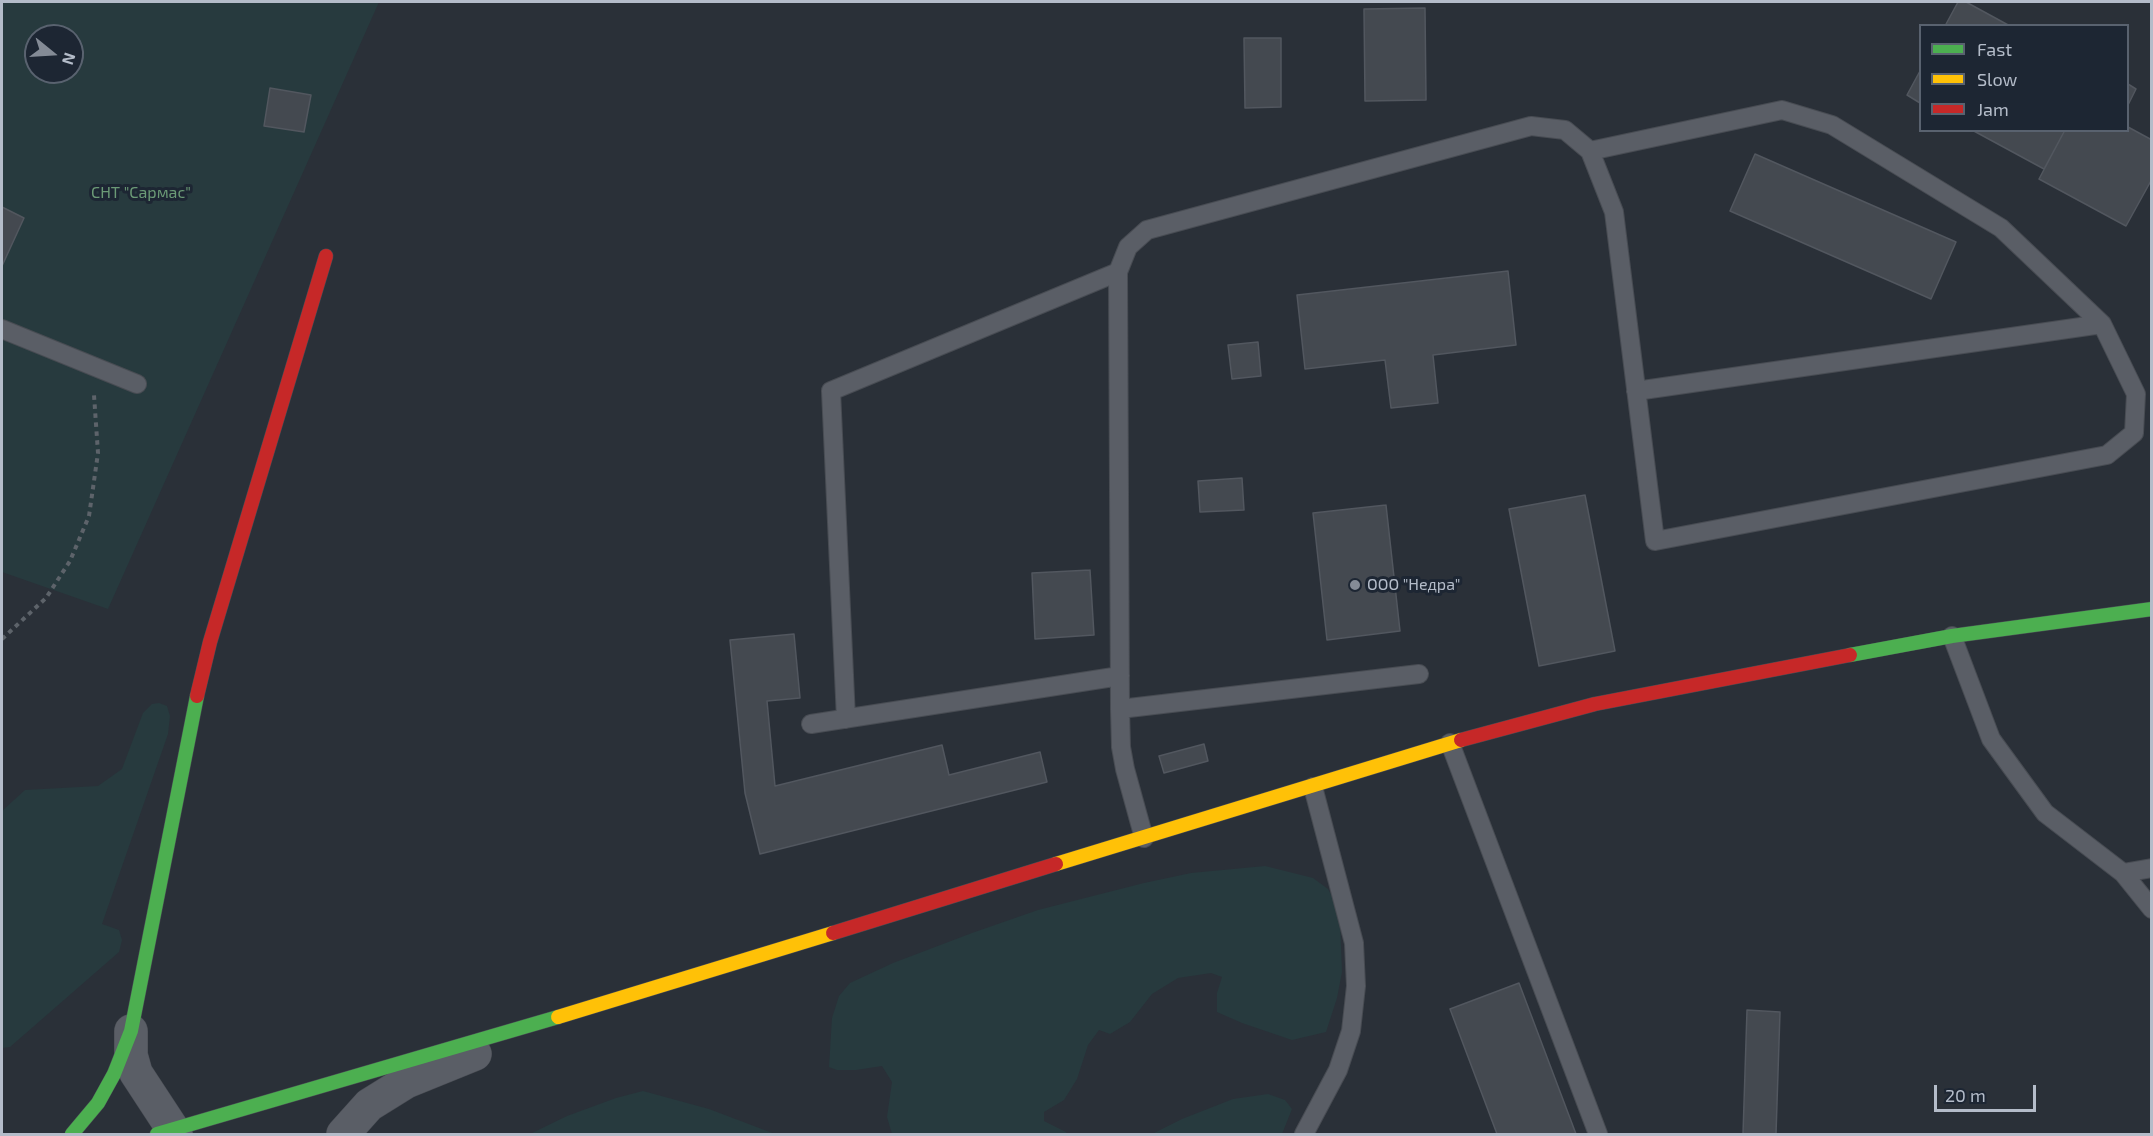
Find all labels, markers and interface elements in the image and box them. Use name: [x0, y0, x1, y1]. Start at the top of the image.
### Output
north arrow: [24, 24, 84, 84]
legend: [1919, 24, 2129, 132]
text: Fast: [1977, 38, 2012, 60]
text: N: [59, 51, 81, 68]
text: Slow: [1977, 68, 2017, 90]
text: Jam: [1977, 98, 2009, 120]
park label: СНТ "Сармас": [91, 183, 191, 203]
place label: ООО "Недра": [1367, 575, 1461, 595]
marker: ООО "Недра": [1348, 578, 1362, 592]
scale bar: [1937, 1073, 2039, 1111]
text: 20 m: [1945, 1084, 1986, 1106]

